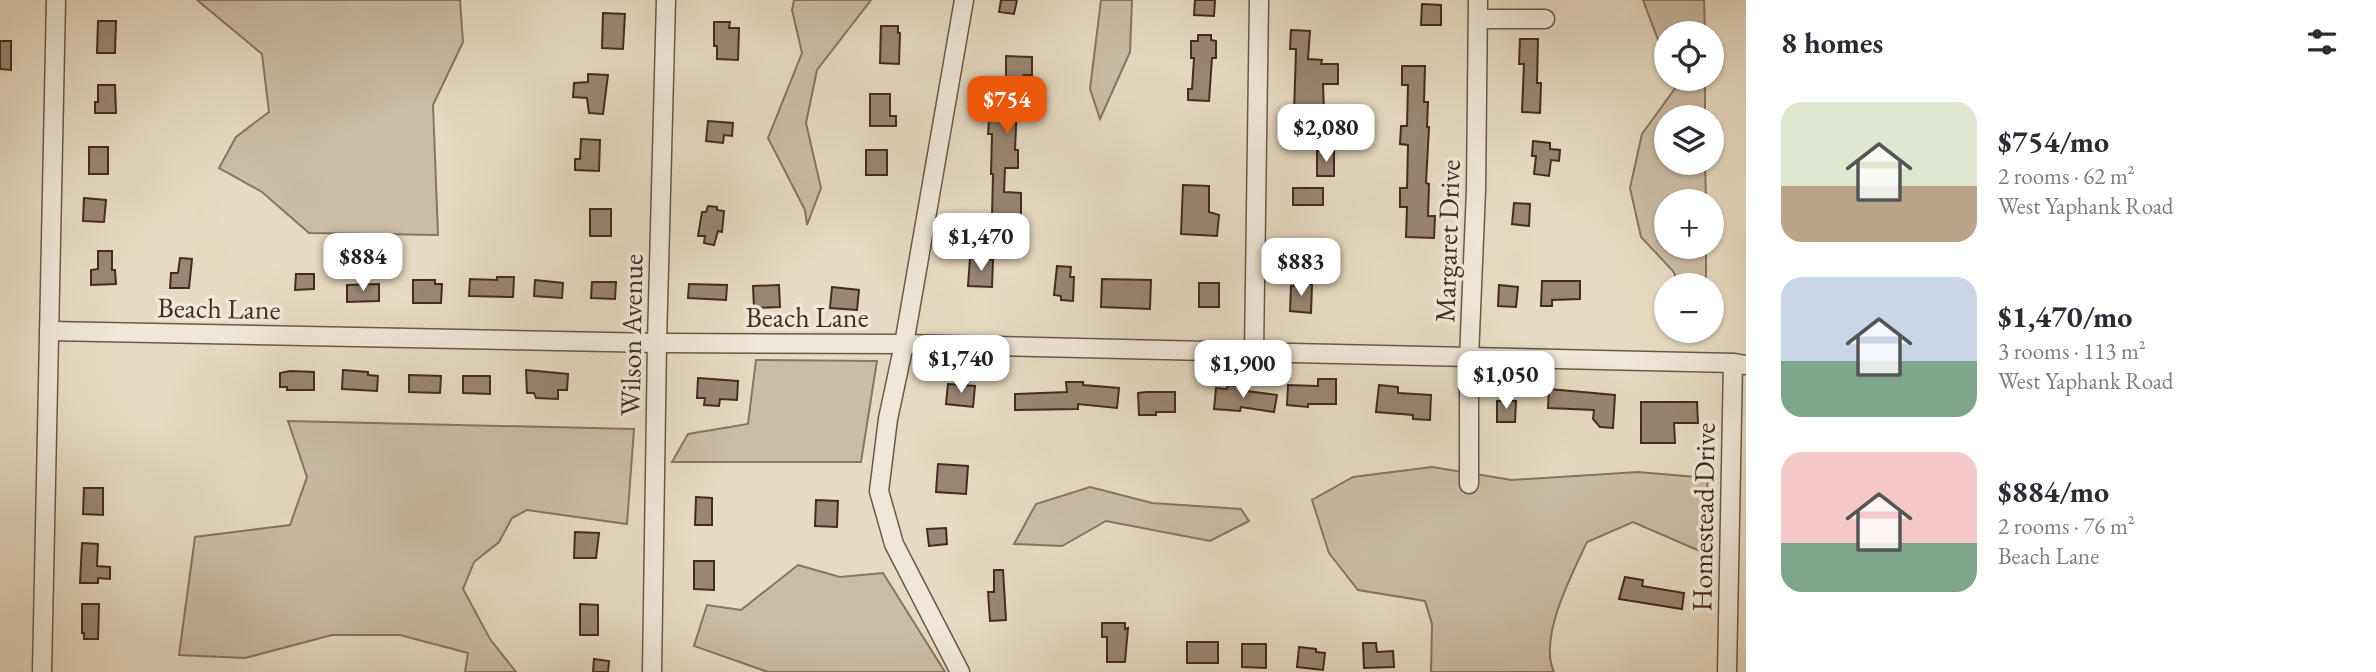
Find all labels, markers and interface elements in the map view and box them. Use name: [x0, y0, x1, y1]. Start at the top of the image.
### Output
map controls: [1654, 21, 1724, 343]
button: locate: [1654, 21, 1724, 91]
text: 8 homes: [1781, 23, 1883, 62]
icon: filters: [2303, 23, 2341, 61]
pin: $754: [966, 76, 1048, 136]
text: $754: [983, 84, 1031, 114]
pin: $2,080: [1269, 104, 1383, 164]
button: layers: [1654, 105, 1724, 175]
text: $2,080: [1294, 112, 1358, 142]
text: $754/mo: [1998, 122, 2109, 161]
icon: home: [1837, 130, 1921, 214]
street label: Margaret Drive: [1426, 159, 1468, 323]
text: 2 rooms · 62 m²: [1998, 161, 2135, 191]
button: +: [1654, 189, 1724, 259]
text: West Yaphank Road: [1998, 191, 2173, 221]
pin: $1,470: [924, 214, 1038, 273]
text: $1,470: [949, 221, 1013, 251]
pin: $884: [322, 233, 404, 293]
pin: $883: [1260, 238, 1342, 298]
text: $884: [339, 241, 387, 271]
text: $883: [1277, 246, 1325, 276]
street label: Wilson Avenue: [612, 253, 650, 416]
button: −: [1654, 273, 1724, 343]
street label: Beach Lane: [157, 289, 281, 327]
text: $1,470/mo: [1998, 297, 2132, 336]
street label: Beach Lane: [745, 299, 869, 335]
icon: home: [1837, 305, 1921, 389]
pin: $1,740: [904, 336, 1018, 395]
text: 3 rooms · 113 m²: [1998, 336, 2146, 366]
pin: $1,900: [1186, 340, 1300, 400]
text: $1,740: [929, 343, 993, 373]
text: $1,900: [1211, 348, 1275, 378]
pin: $1,050: [1449, 352, 1563, 411]
text: $1,050: [1474, 359, 1538, 389]
text: West Yaphank Road: [1998, 366, 2173, 396]
street label: Homestead Drive: [1683, 422, 1723, 612]
text: $884/mo: [1998, 472, 2109, 511]
icon: home: [1837, 480, 1921, 564]
text: 2 rooms · 76 m²: [1998, 511, 2135, 541]
text: Beach Lane: [1998, 541, 2099, 571]

